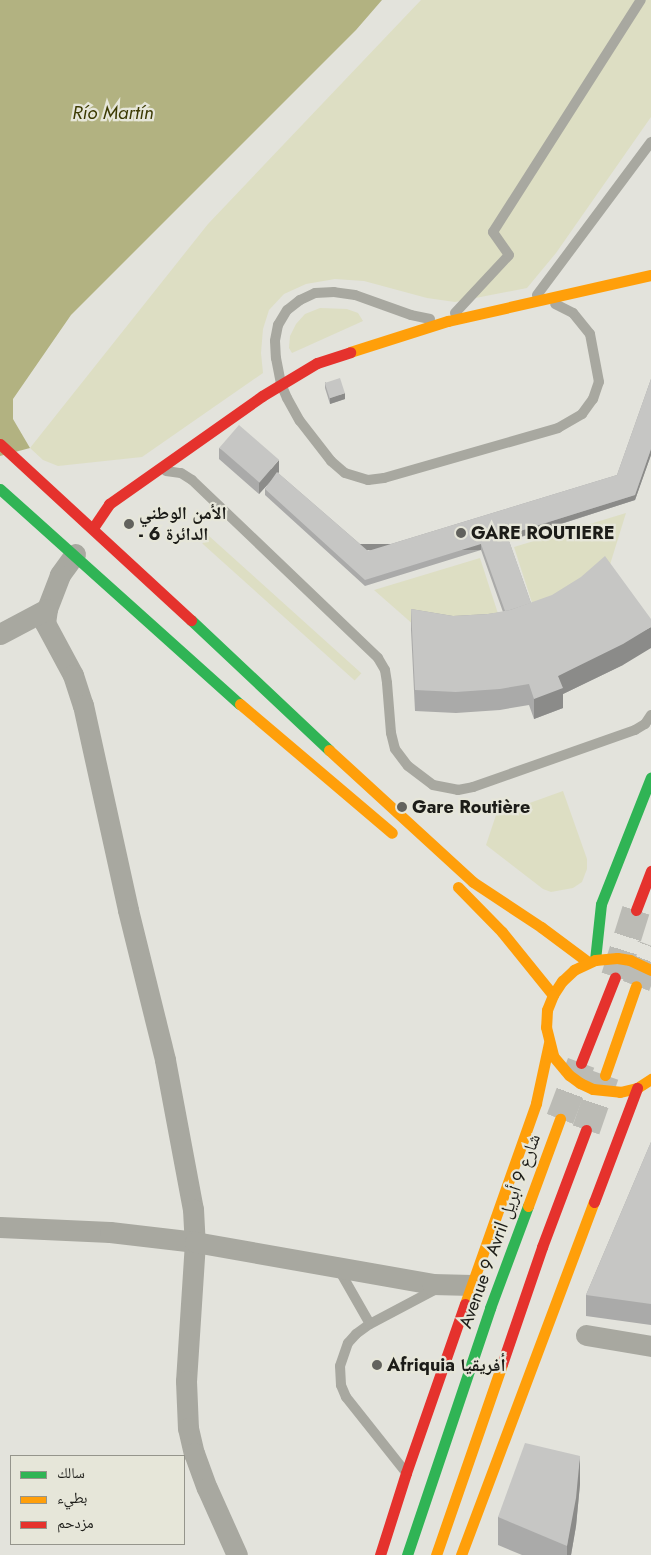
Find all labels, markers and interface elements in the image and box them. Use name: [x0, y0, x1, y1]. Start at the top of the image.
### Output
water label: Río Martín: [72, 102, 154, 124]
place label: الأمن الوطني - الدائرة 6: [139, 503, 227, 546]
marker: الأمن الوطني - الدائرة 6: [123, 518, 135, 530]
place label: GARE ROUTIERE: [471, 522, 614, 544]
marker: GARE ROUTIERE: [455, 527, 467, 539]
place label: Gare Routière: [412, 796, 530, 818]
marker: Gare Routière: [396, 801, 408, 813]
street label: Avenue 9 Avril شارع 9 أبريل: [455, 1131, 545, 1331]
place label: Afriquia أفريقيا: [387, 1354, 505, 1376]
marker: Afriquia أفريقيا: [371, 1359, 383, 1371]
legend: [10, 1455, 185, 1545]
text: سالك: [57, 1462, 85, 1484]
text: بطيء: [57, 1487, 87, 1509]
text: مزدحم: [57, 1512, 94, 1534]

